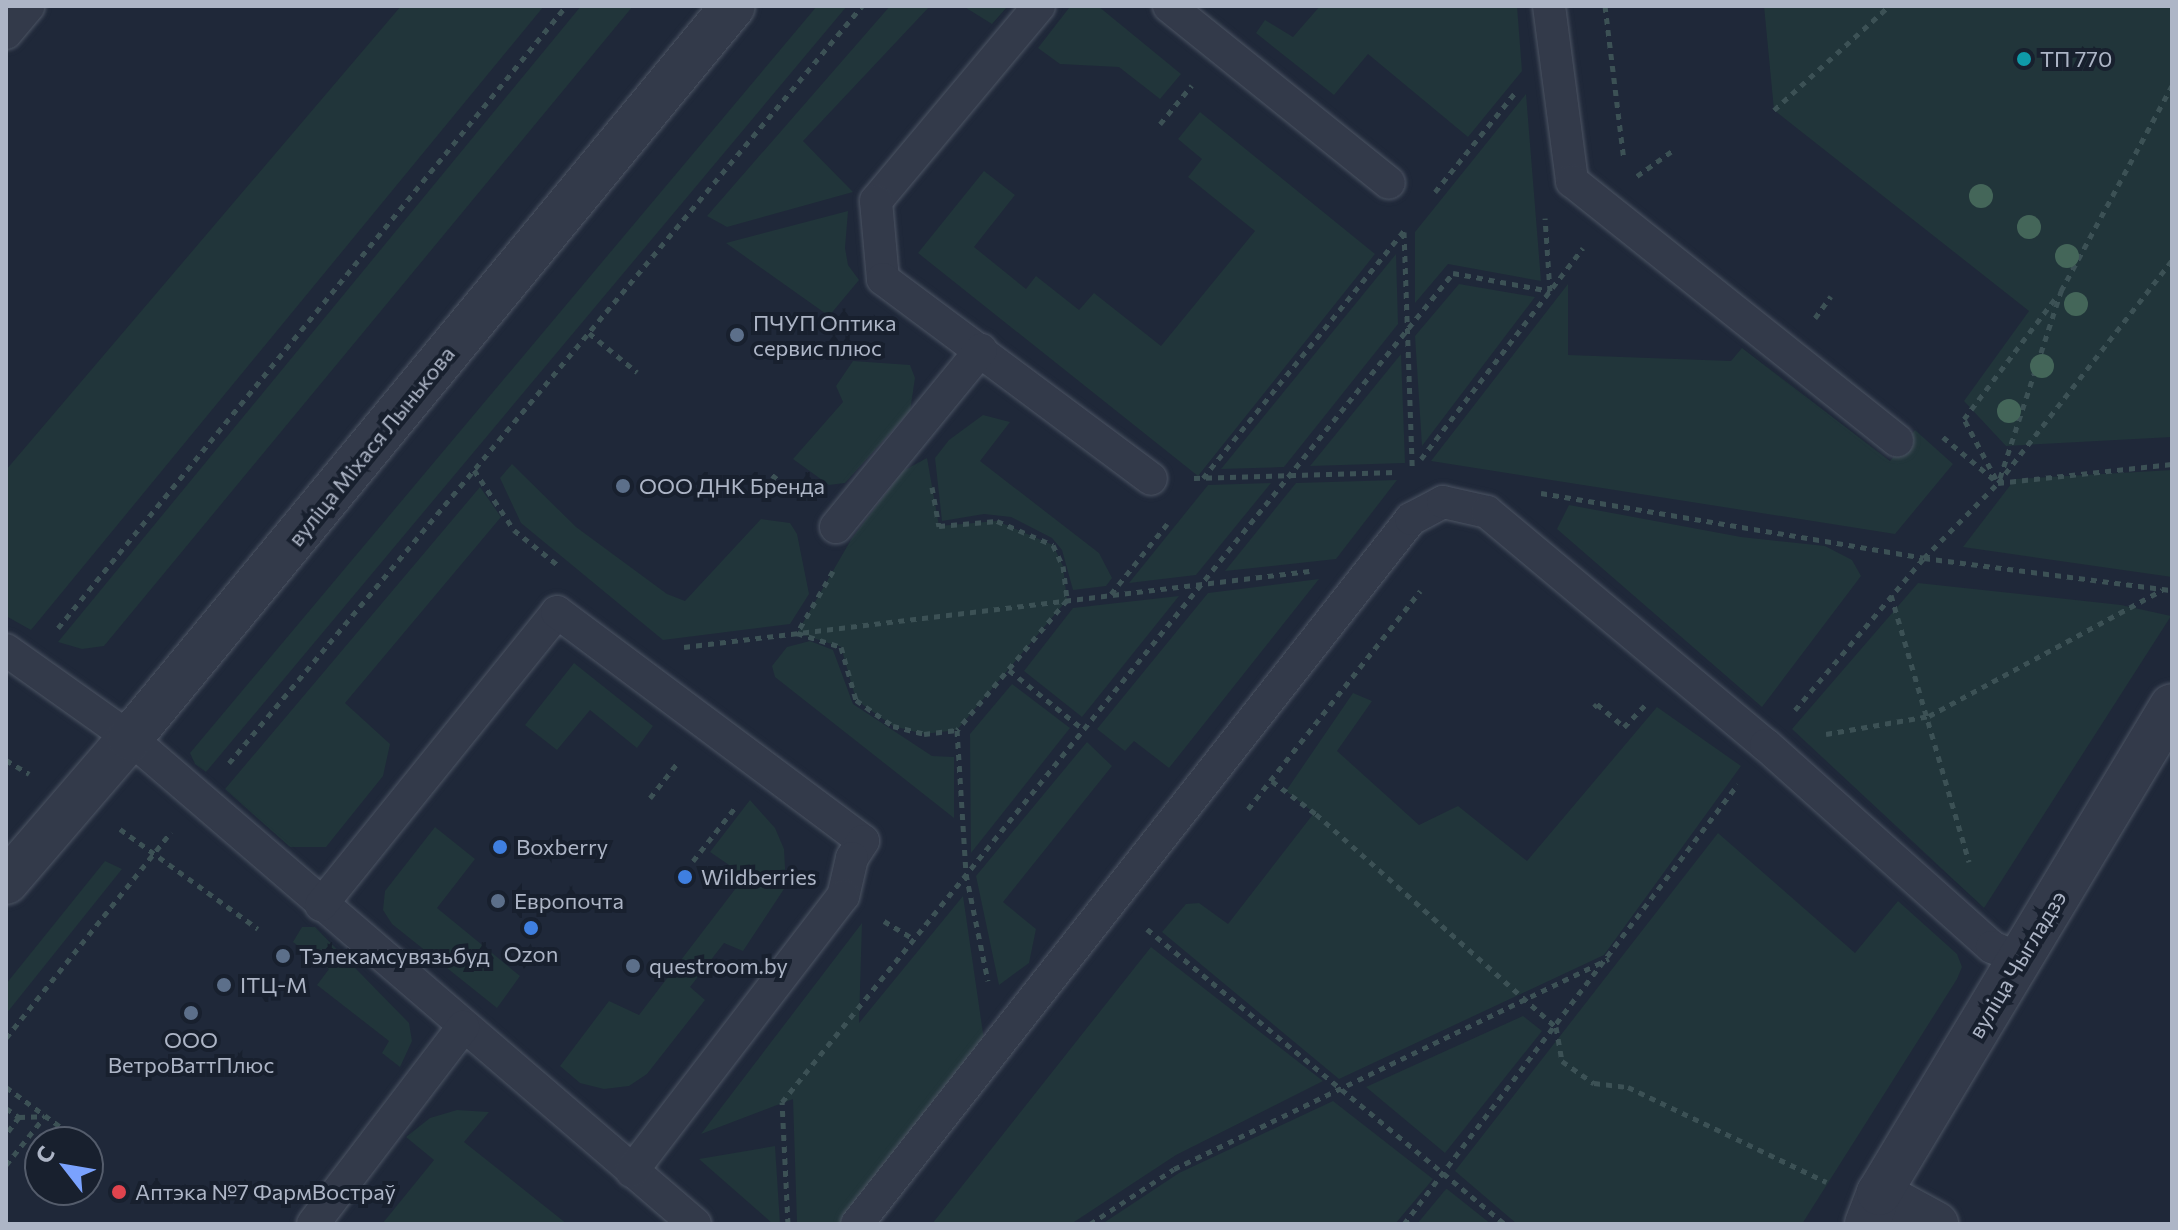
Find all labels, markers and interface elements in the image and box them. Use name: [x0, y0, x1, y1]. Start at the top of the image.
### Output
place label: ТП 770: [2040, 46, 2112, 72]
marker: ТП 770: [2015, 50, 2033, 68]
place label: ПЧУП Оптика сервис плюс: [753, 309, 896, 360]
marker: ПЧУП Оптика сервис плюс: [728, 326, 746, 344]
street label: вуліца Міхася Лынькова: [282, 341, 460, 551]
place label: ООО ДНК Бренда: [639, 473, 825, 499]
marker: ООО ДНК Бренда: [614, 477, 632, 495]
place label: Boxberry: [516, 834, 608, 860]
marker: Boxberry: [491, 838, 509, 856]
place label: Wildberries: [701, 864, 817, 890]
marker: Wildberries: [676, 868, 694, 886]
street label: вуліца Чыгладзэ: [1963, 885, 2071, 1043]
place label: Европочта: [514, 888, 624, 914]
marker: Европочта: [489, 892, 507, 910]
marker: Ozon: [522, 919, 540, 937]
place label: Ozon: [504, 941, 558, 967]
place label: Тэлекамсувязьбуд: [299, 943, 490, 969]
marker: Тэлекамсувязьбуд: [274, 947, 292, 965]
place label: questroom.by: [649, 953, 788, 979]
marker: questroom.by: [624, 957, 642, 975]
place label: ІТЦ-М: [240, 972, 307, 998]
marker: ІТЦ-М: [215, 976, 233, 994]
marker: ООО ВетроВаттПлюс: [182, 1004, 200, 1022]
place label: ООО ВетроВаттПлюс: [108, 1026, 274, 1078]
north arrow: [24, 1126, 104, 1206]
text: С: [29, 1141, 60, 1168]
place label: Аптэка №7 ФармВостраў: [135, 1179, 396, 1205]
marker: Аптэка №7 ФармВостраў: [110, 1183, 128, 1201]

